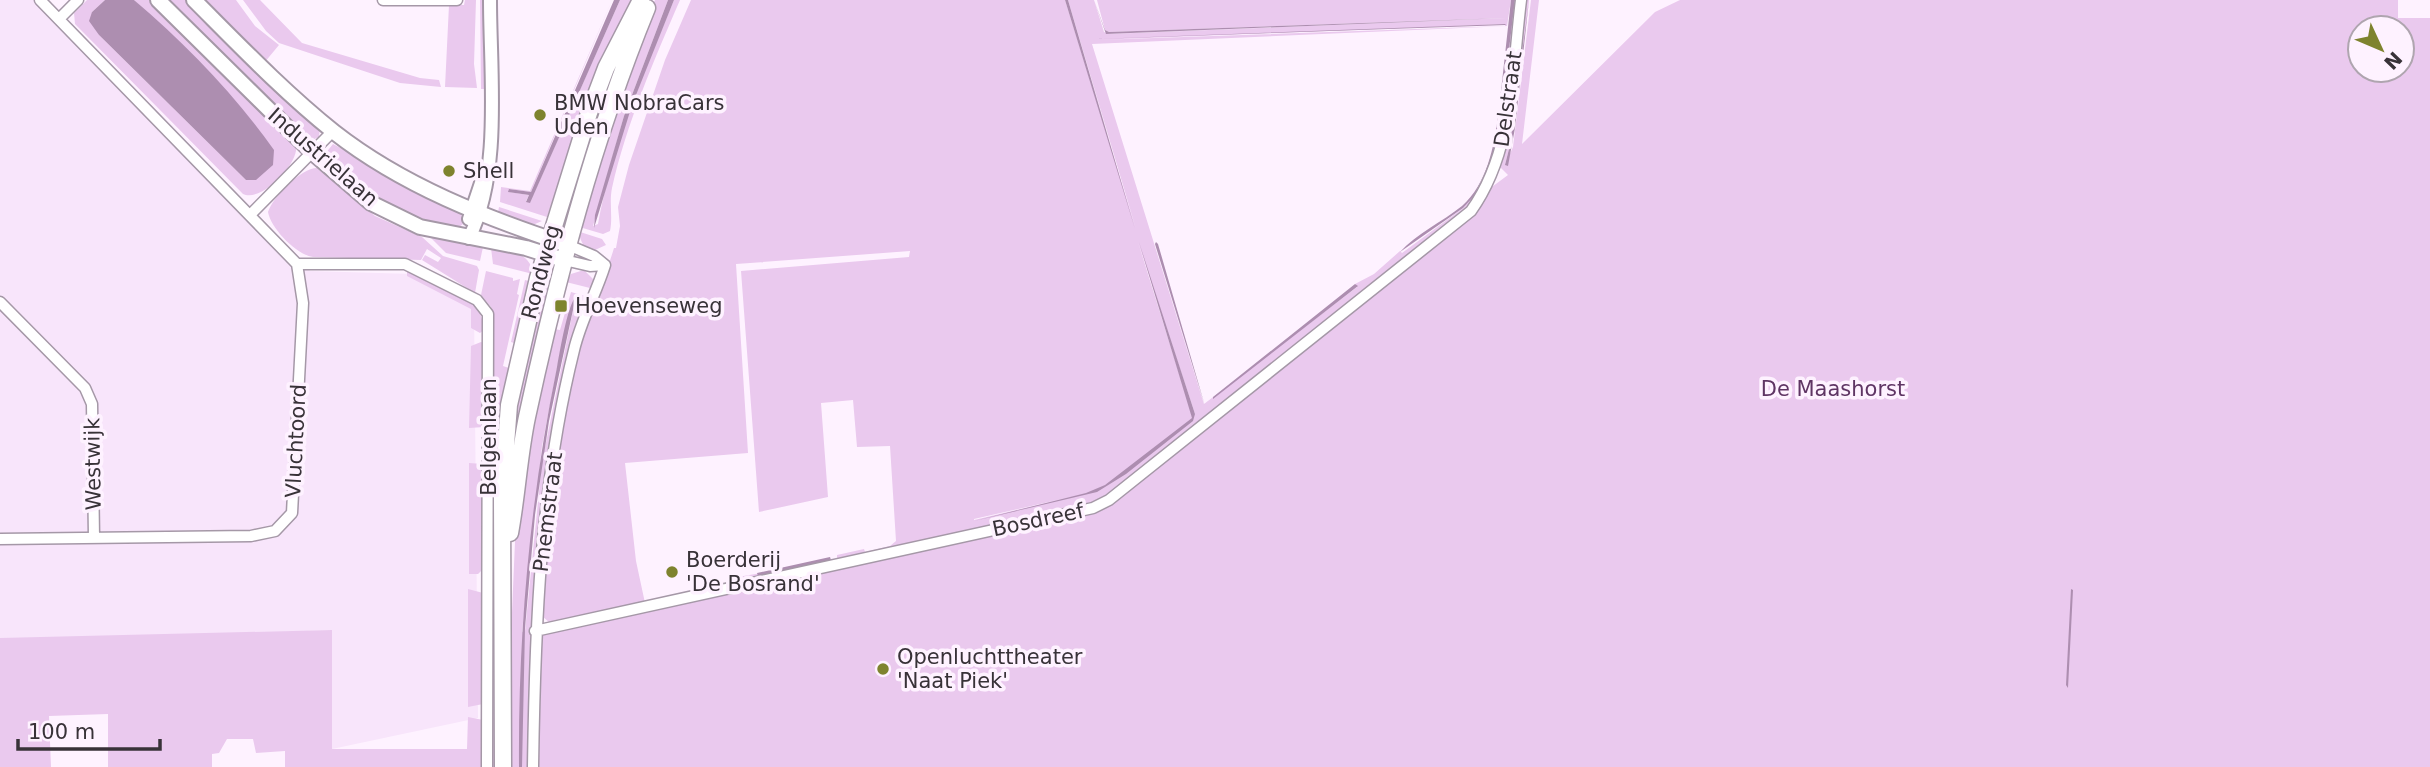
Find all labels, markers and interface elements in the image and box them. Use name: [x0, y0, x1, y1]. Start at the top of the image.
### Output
north arrow: [2346, 14, 2416, 84]
text: N: [2380, 47, 2407, 74]
street label: Delstraat: [1489, 49, 1527, 149]
place label: BMW NobraCars Uden: [554, 91, 724, 139]
street label: Industrielaan: [263, 103, 383, 211]
marker: BMW NobraCars Uden: [532, 107, 548, 123]
place label: Shell: [463, 159, 514, 183]
marker: Shell: [441, 163, 457, 179]
street label: Rondweg: [517, 222, 565, 322]
place label: Hoevenseweg: [575, 294, 723, 318]
marker: Hoevenseweg: [553, 298, 569, 314]
park label: De Maashorst: [1761, 377, 1905, 401]
street label: Belgenlaan: [477, 378, 501, 496]
street label: Vluchtoord: [281, 384, 311, 498]
street label: Westwijk: [80, 417, 106, 511]
street label: Pnemstraat: [529, 451, 567, 573]
street label: Bosdreef: [990, 498, 1087, 541]
place label: Boerderij 'De Bosrand': [686, 548, 820, 596]
marker: Boerderij 'De Bosrand': [664, 564, 680, 580]
place label: Openluchttheater 'Naat Piek': [897, 645, 1083, 693]
marker: Openluchttheater 'Naat Piek': [875, 661, 891, 677]
scale bar: [18, 708, 159, 752]
text: 100 m: [28, 720, 95, 744]

